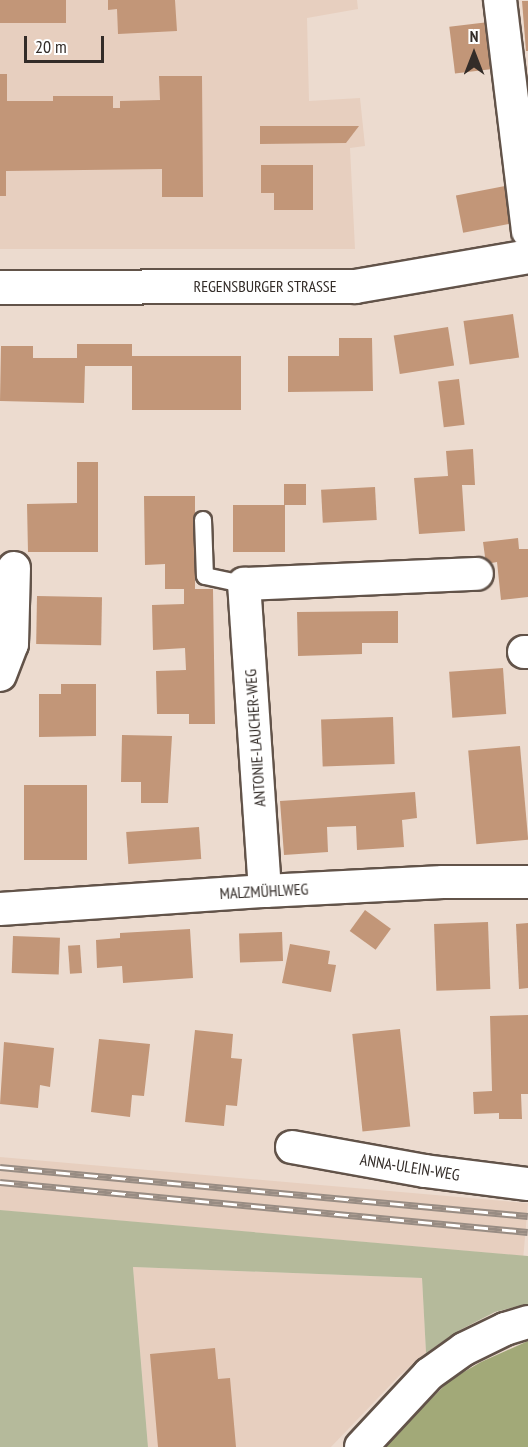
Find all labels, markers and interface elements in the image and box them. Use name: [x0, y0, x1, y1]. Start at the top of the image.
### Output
scale bar: [27, 24, 106, 62]
north arrow: [444, 24, 504, 84]
text: N: [470, 26, 478, 46]
text: 20 m: [35, 35, 67, 58]
street label: REGENSBURGER STRASSE: [193, 276, 337, 296]
street label: ANTONIE-LAUCHER-WEG: [241, 668, 269, 808]
street label: MALZMÜHLWEG: [219, 879, 309, 903]
street label: ANNA-ULEIN-WEG: [359, 1150, 461, 1184]

